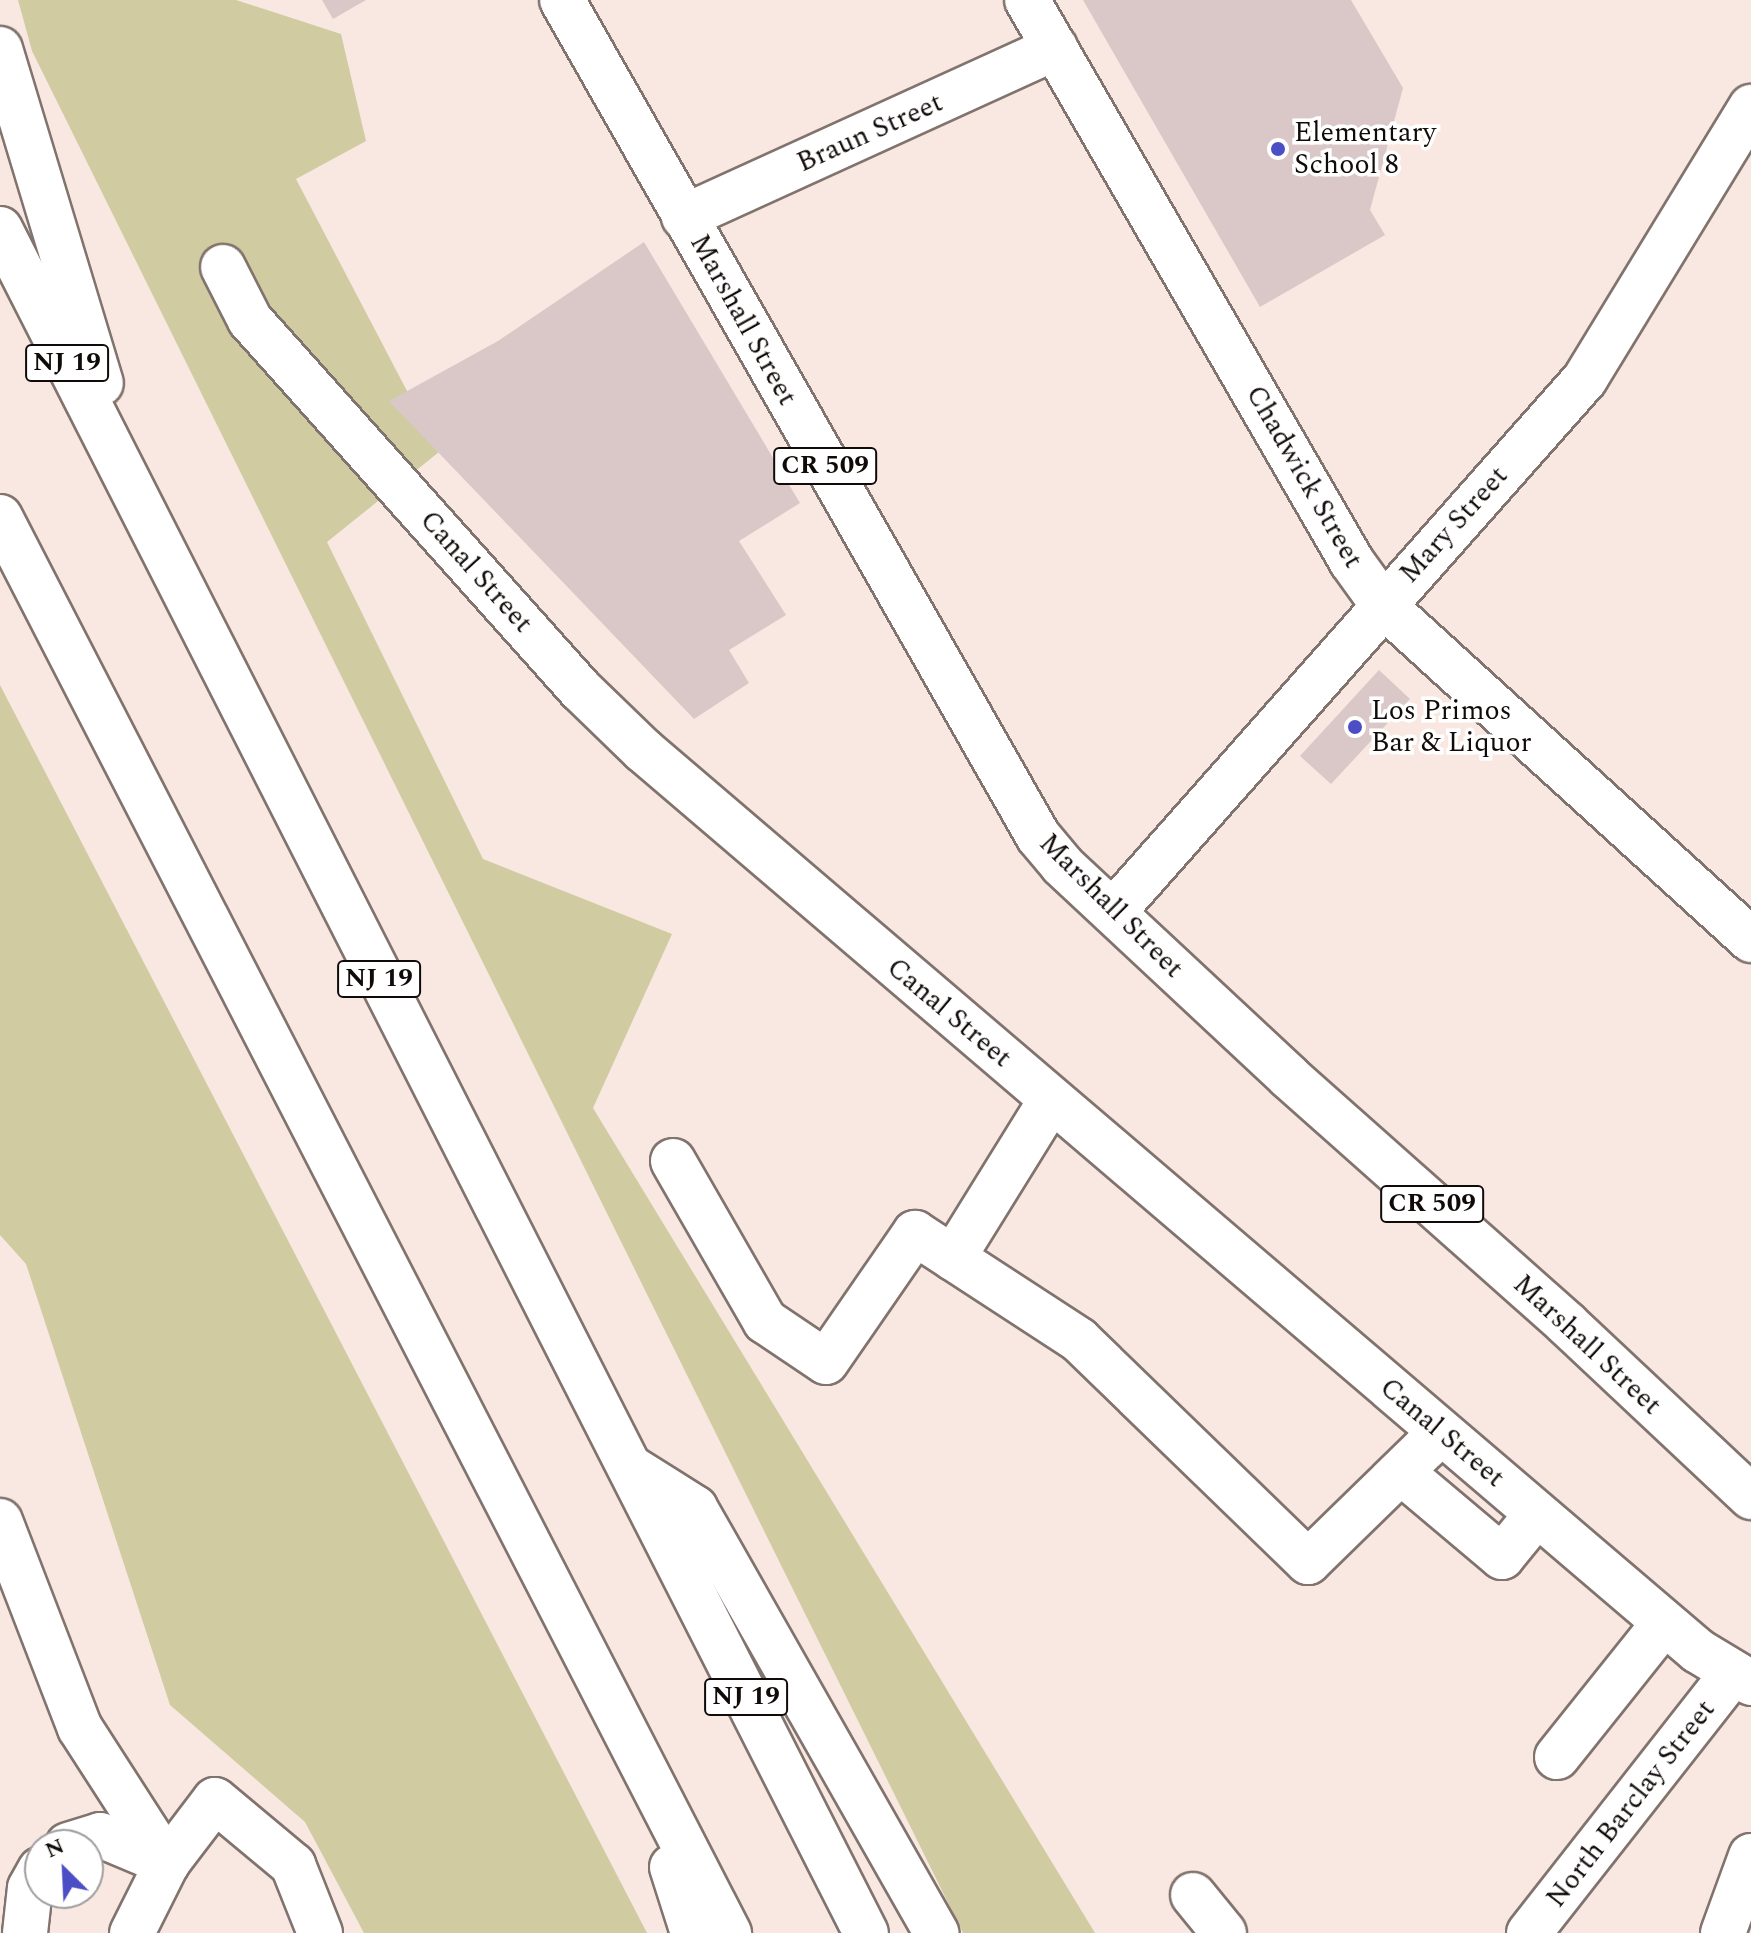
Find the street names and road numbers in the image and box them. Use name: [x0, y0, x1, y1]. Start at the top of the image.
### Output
street label: Braun Street: [792, 86, 948, 180]
street label: Marshall Street: [682, 229, 804, 411]
road number: NJ 19: [25, 341, 109, 385]
street label: Chadwick Street: [1238, 380, 1370, 574]
road number: CR 509: [773, 444, 877, 488]
street label: Mary Street: [1393, 460, 1515, 590]
street label: Canal Street: [413, 504, 539, 640]
street label: Marshall Street: [1032, 827, 1190, 985]
street label: Canal Street: [880, 951, 1018, 1075]
road number: NJ 19: [337, 957, 421, 1001]
road number: CR 509: [1380, 1182, 1484, 1226]
street label: Marshall Street: [1506, 1268, 1668, 1422]
street label: Canal Street: [1373, 1371, 1511, 1495]
road number: NJ 19: [704, 1675, 788, 1719]
street label: North Barclay Street: [1540, 1694, 1722, 1914]

